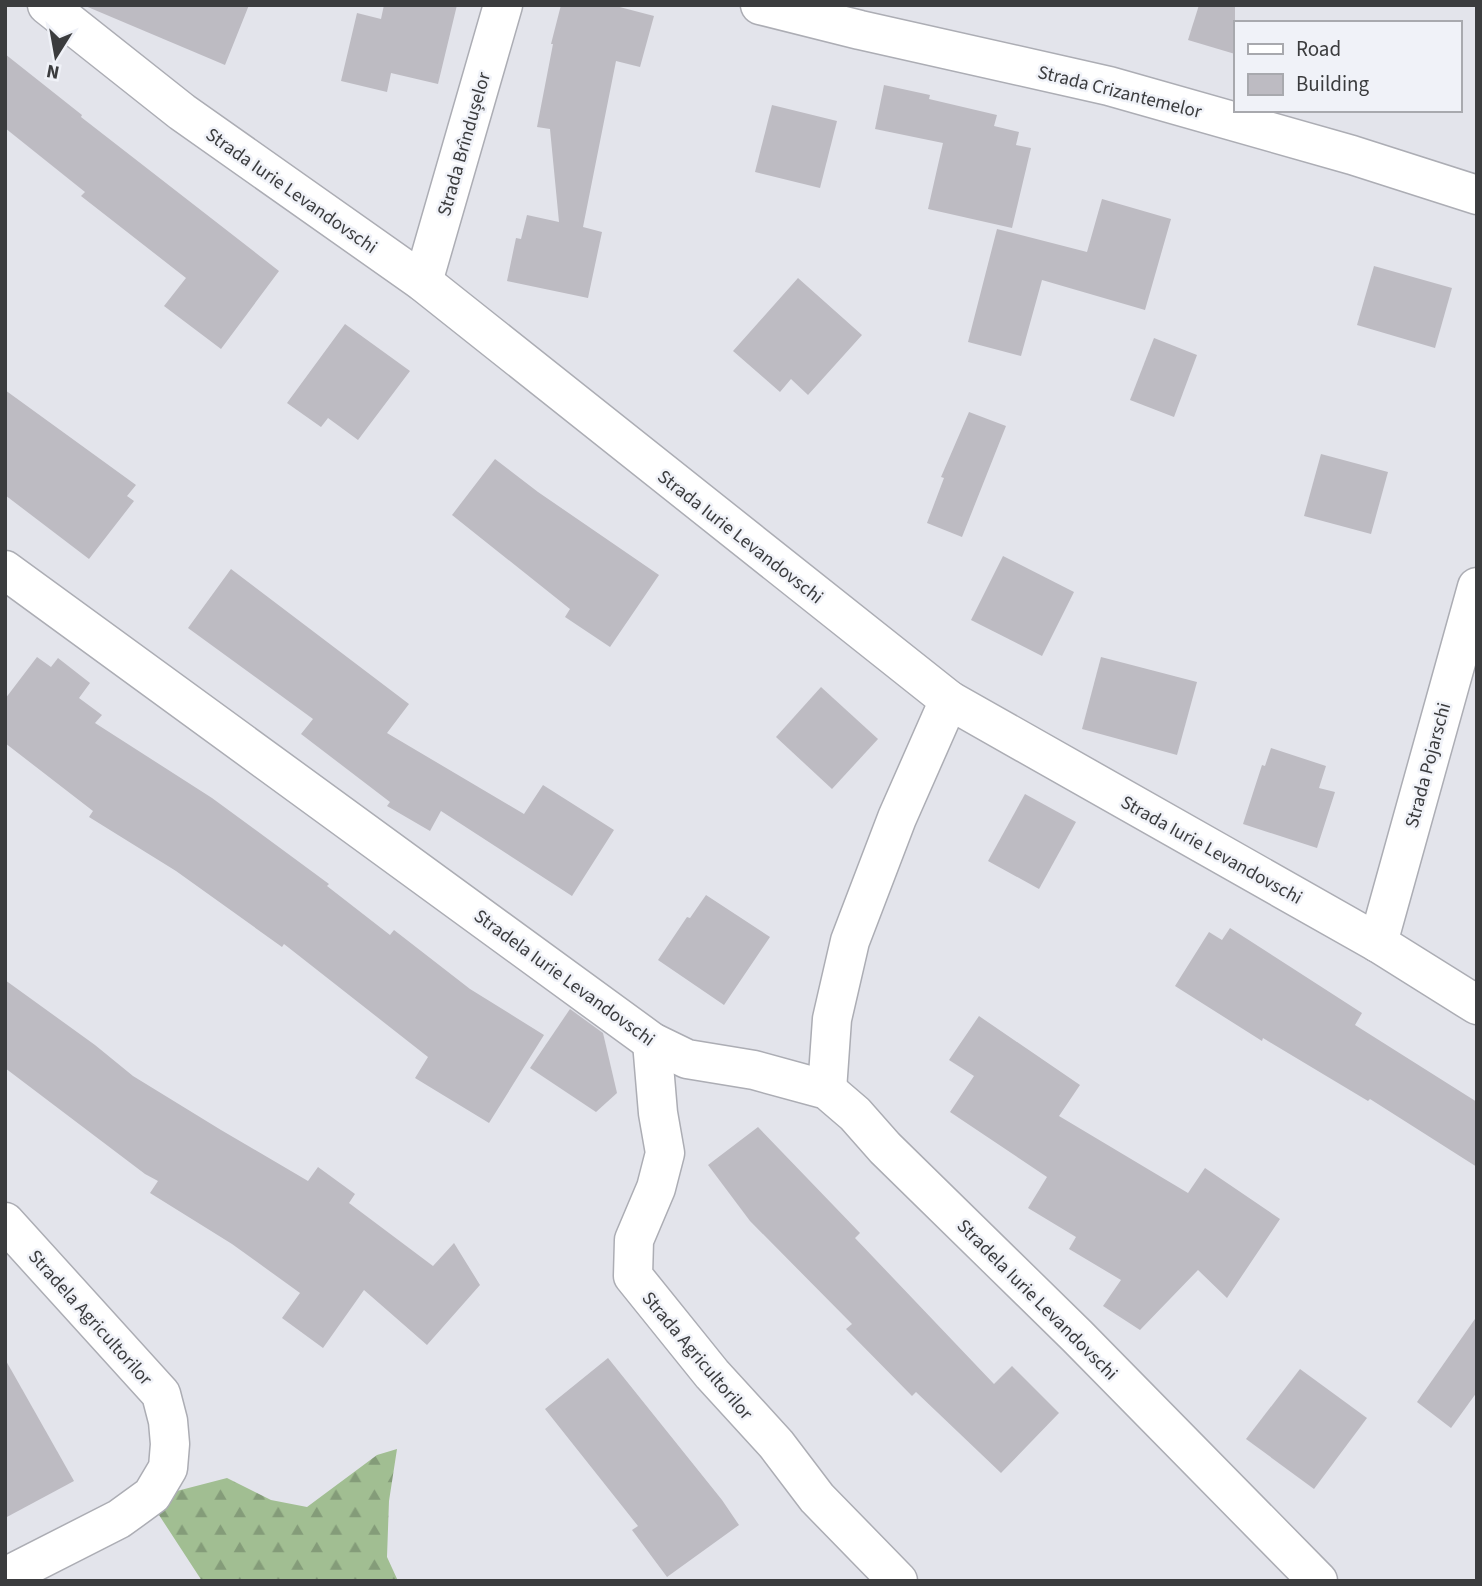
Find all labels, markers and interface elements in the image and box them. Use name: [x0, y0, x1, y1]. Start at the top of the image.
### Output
north arrow: [21, 21, 91, 91]
legend: [1234, 21, 1461, 112]
text: Road: [1296, 34, 1341, 64]
text: N: [44, 57, 62, 86]
street label: Strada Crizantemelor: [1035, 59, 1205, 126]
street label: Strada Brîndușelor: [431, 69, 498, 220]
text: Building: [1296, 69, 1370, 99]
street label: Strada Iurie Levandovschi: [200, 122, 382, 261]
street label: Strada Iurie Levandovschi: [651, 464, 829, 611]
street label: Strada Pojarschi: [1399, 700, 1458, 831]
street label: Strada Iurie Levandovschi: [1116, 789, 1307, 912]
street label: Stradela Iurie Levandovschi: [468, 903, 660, 1053]
street label: Stradela Iurie Levandovschi: [950, 1213, 1124, 1387]
street label: Stradela Agricultorilor: [21, 1244, 159, 1392]
street label: Strada Agricultorilor: [635, 1286, 759, 1426]

